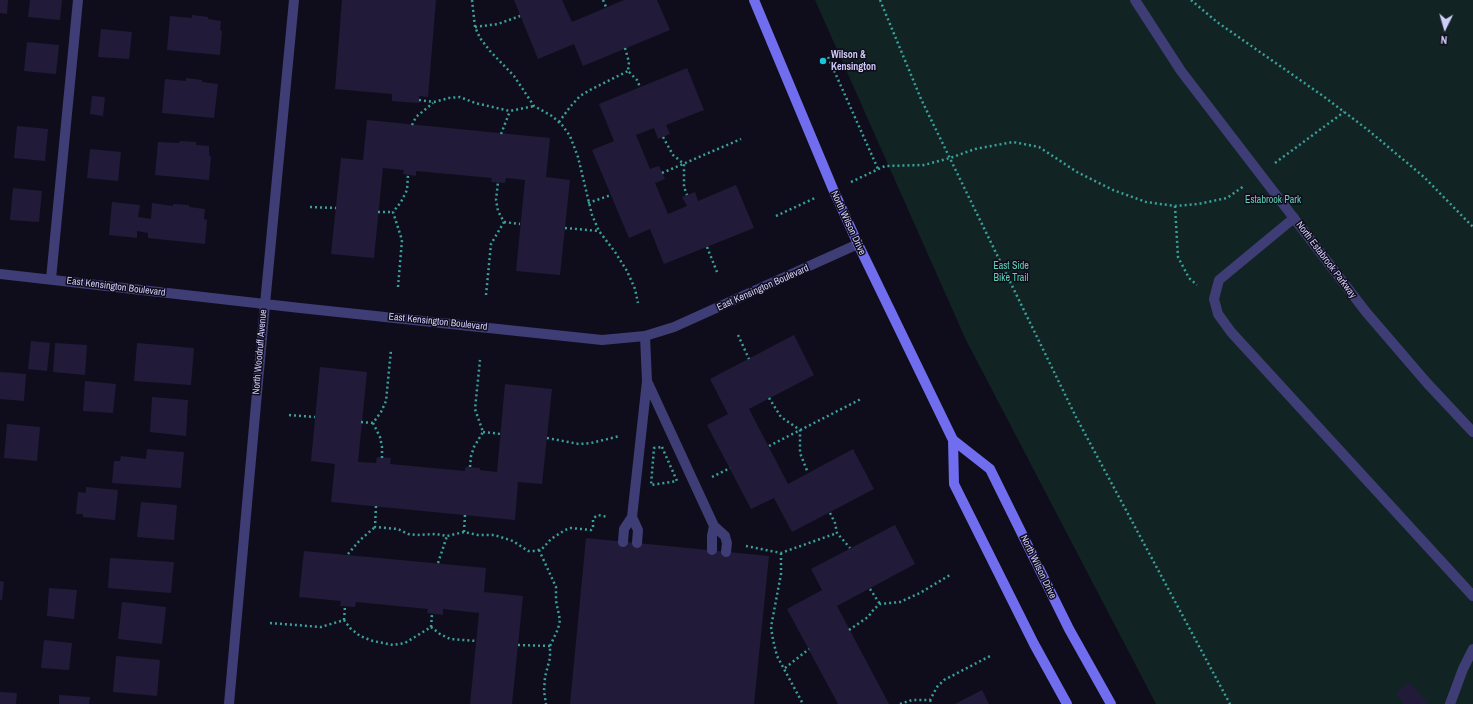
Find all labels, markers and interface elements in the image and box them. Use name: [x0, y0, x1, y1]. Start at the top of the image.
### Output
north arrow: [1425, 8, 1465, 48]
text: N: [1440, 33, 1448, 47]
place label: Wilson & Kensington: [831, 49, 876, 72]
marker: Wilson & Kensington: [818, 56, 828, 66]
street label: North Wilson Drive: [828, 189, 868, 257]
park label: Estabrook Park: [1245, 194, 1301, 206]
street label: North Estabrook Parkway: [1293, 219, 1359, 301]
park label: East Side Bike Trail: [993, 260, 1029, 284]
street label: East Kensington Boulevard: [715, 262, 811, 314]
street label: East Kensington Boulevard: [66, 275, 166, 299]
street label: North Woodruff Avenue: [250, 309, 270, 395]
street label: East Kensington Boulevard: [388, 311, 488, 333]
street label: North Wilson Drive: [1017, 533, 1059, 601]

